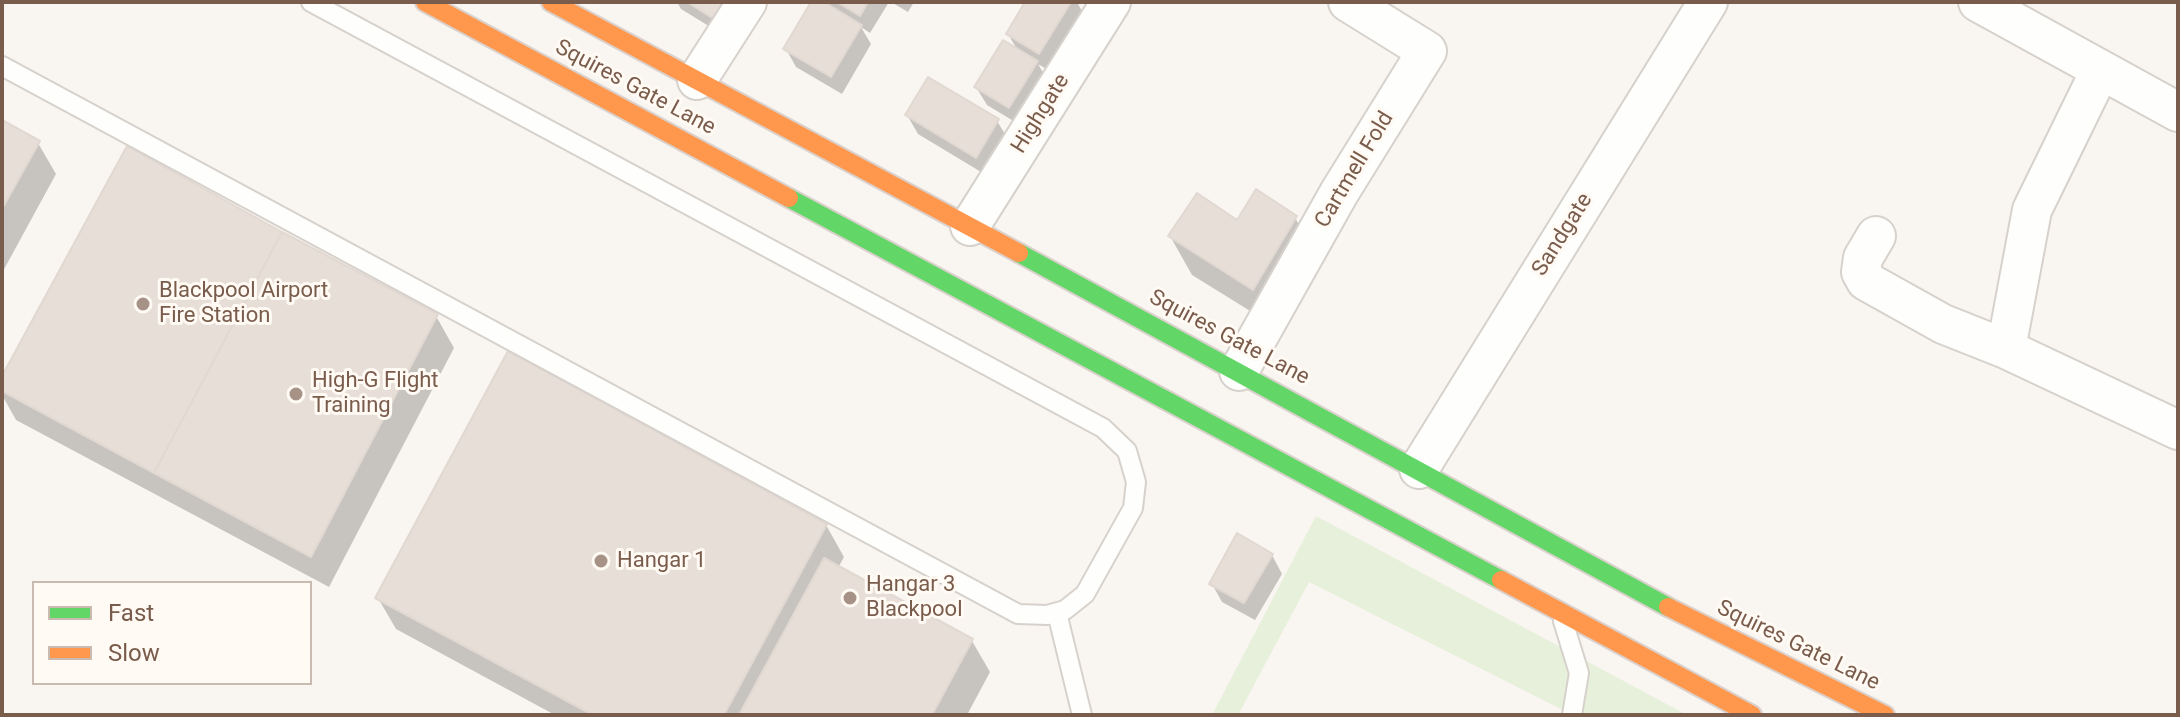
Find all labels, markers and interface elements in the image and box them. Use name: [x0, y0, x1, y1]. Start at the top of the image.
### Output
street label: Squires Gate Lane: [550, 35, 720, 141]
street label: Highgate: [1006, 69, 1076, 159]
street label: Cartmell Fold: [1310, 107, 1400, 233]
street label: Sandgate: [1527, 189, 1599, 281]
place label: Blackpool Airport Fire Station: [159, 278, 328, 330]
street label: Squires Gate Lane: [1144, 285, 1314, 391]
marker: Blackpool Airport Fire Station: [134, 295, 152, 313]
place label: High-G Flight Training: [312, 368, 439, 420]
marker: High-G Flight Training: [287, 385, 305, 403]
place label: Hangar 1: [617, 548, 706, 574]
marker: Hangar 1: [592, 552, 610, 570]
place label: Hangar 3 Blackpool: [866, 572, 962, 624]
legend: [32, 581, 312, 685]
marker: Hangar 3 Blackpool: [841, 589, 859, 607]
street label: Squires Gate Lane: [1712, 595, 1884, 697]
text: Fast: [108, 599, 154, 627]
text: Slow: [108, 639, 160, 667]

